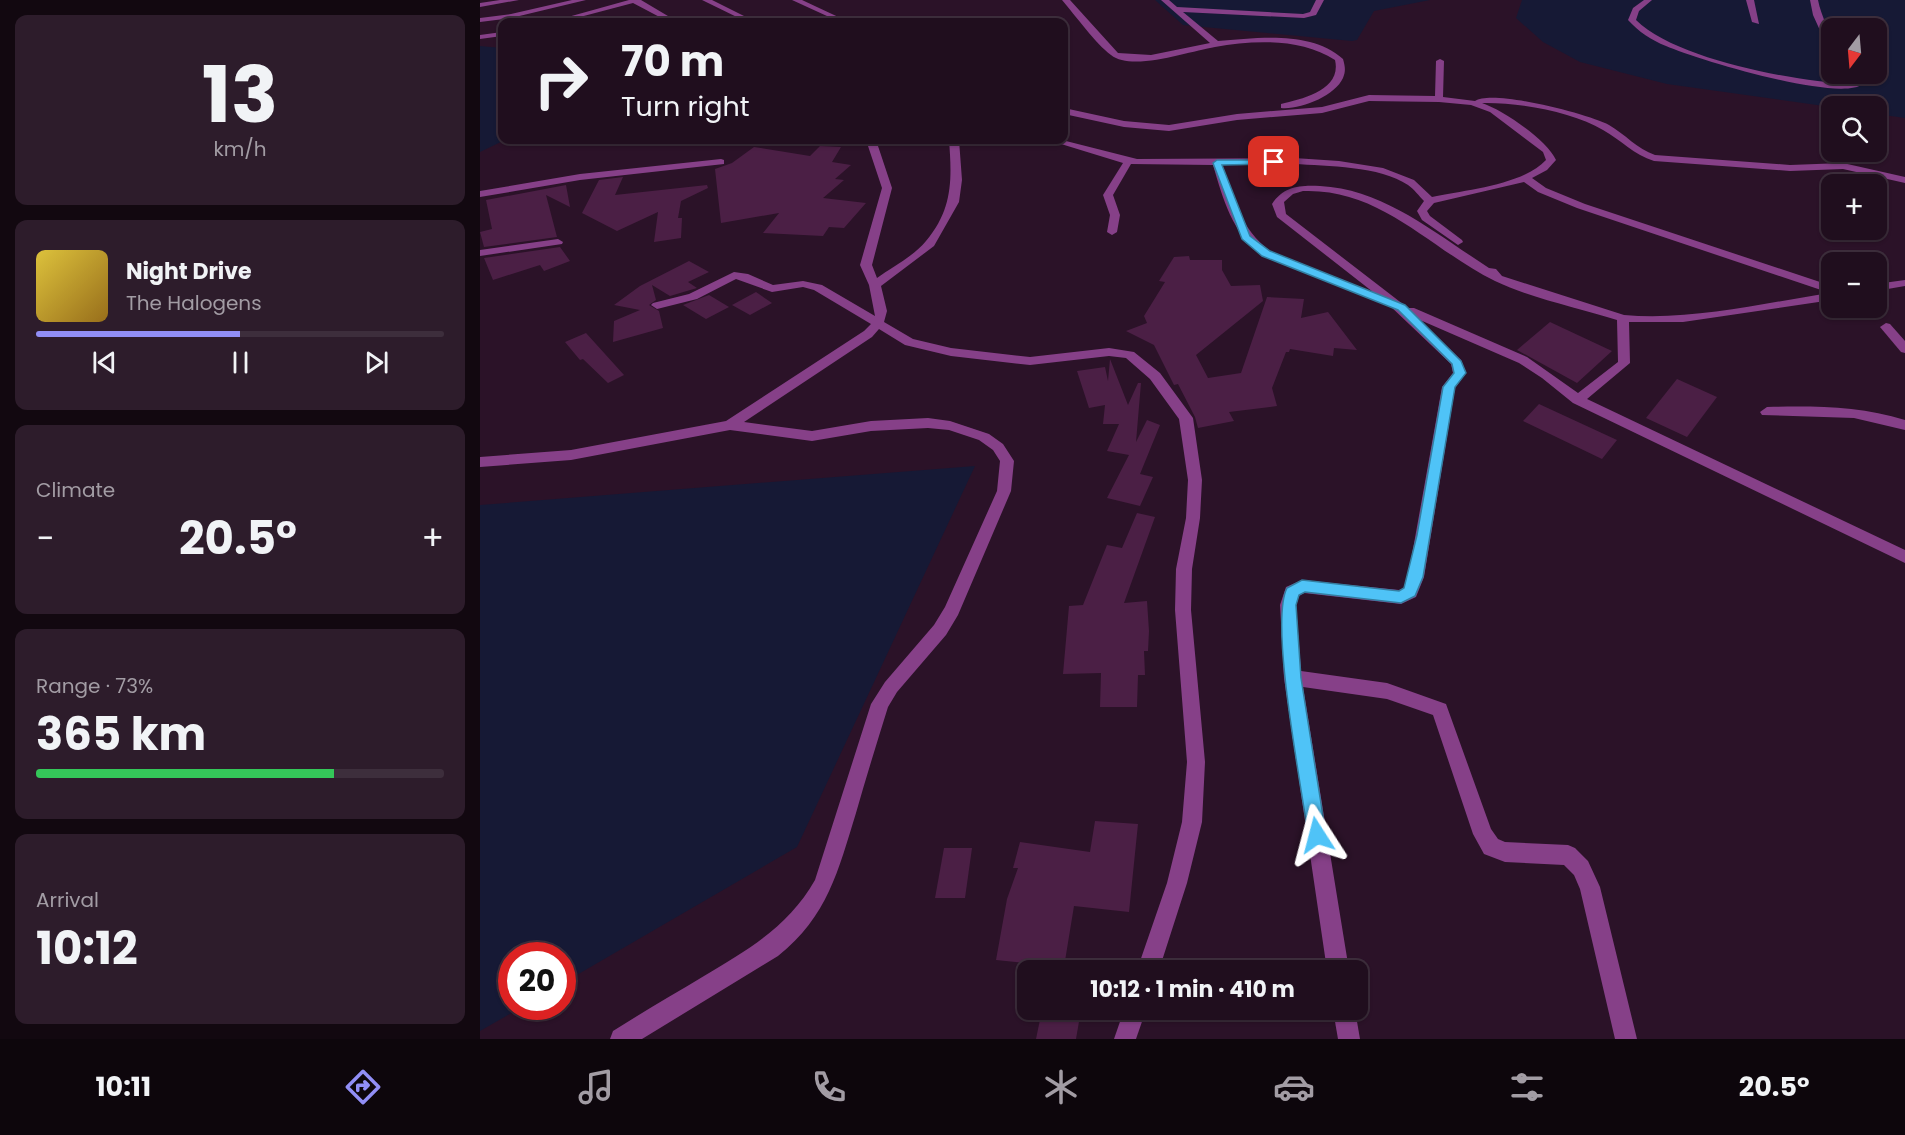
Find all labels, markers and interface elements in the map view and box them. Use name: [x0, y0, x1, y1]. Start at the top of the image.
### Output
north arrow: [1821, 18, 1887, 84]
map controls: [1821, 18, 1887, 318]
text: 70 m: [621, 32, 724, 91]
text: 13: [202, 40, 278, 149]
icon: right: [522, 42, 600, 120]
text: Turn right: [621, 88, 750, 125]
button: search: [1821, 96, 1887, 162]
text: km/h: [213, 135, 267, 163]
pin: [1248, 136, 1299, 187]
icon: arrive: [1257, 145, 1290, 178]
button: +: [1821, 174, 1887, 240]
button: −: [1821, 252, 1887, 318]
text: Night Drive: [126, 256, 252, 287]
text: The Halogens: [126, 289, 262, 317]
icon: previous: [88, 346, 121, 379]
icon: pause: [224, 346, 257, 379]
icon: next: [360, 346, 393, 379]
text: Climate: [36, 476, 115, 504]
text: 20.5°: [179, 507, 297, 570]
text: −: [36, 515, 54, 562]
text: +: [421, 515, 444, 562]
text: Range · 73%: [36, 672, 153, 700]
text: 365 km: [36, 703, 206, 766]
position arrow: [1285, 803, 1349, 867]
text: Arrival: [36, 886, 99, 914]
text: 10:12: [36, 917, 138, 980]
speed limit sign: 20: [498, 942, 576, 1020]
text: 10:12 · 1 min · 410 m: [1090, 974, 1295, 1005]
icon: directions: [342, 1066, 384, 1108]
icon: music: [575, 1066, 617, 1108]
icon: phone: [808, 1066, 850, 1108]
icon: climate: [1040, 1066, 1082, 1108]
icon: car: [1273, 1066, 1315, 1108]
icon: filters: [1506, 1066, 1548, 1108]
text: 10:11: [95, 1068, 151, 1105]
text: 20.5°: [1739, 1068, 1810, 1105]

